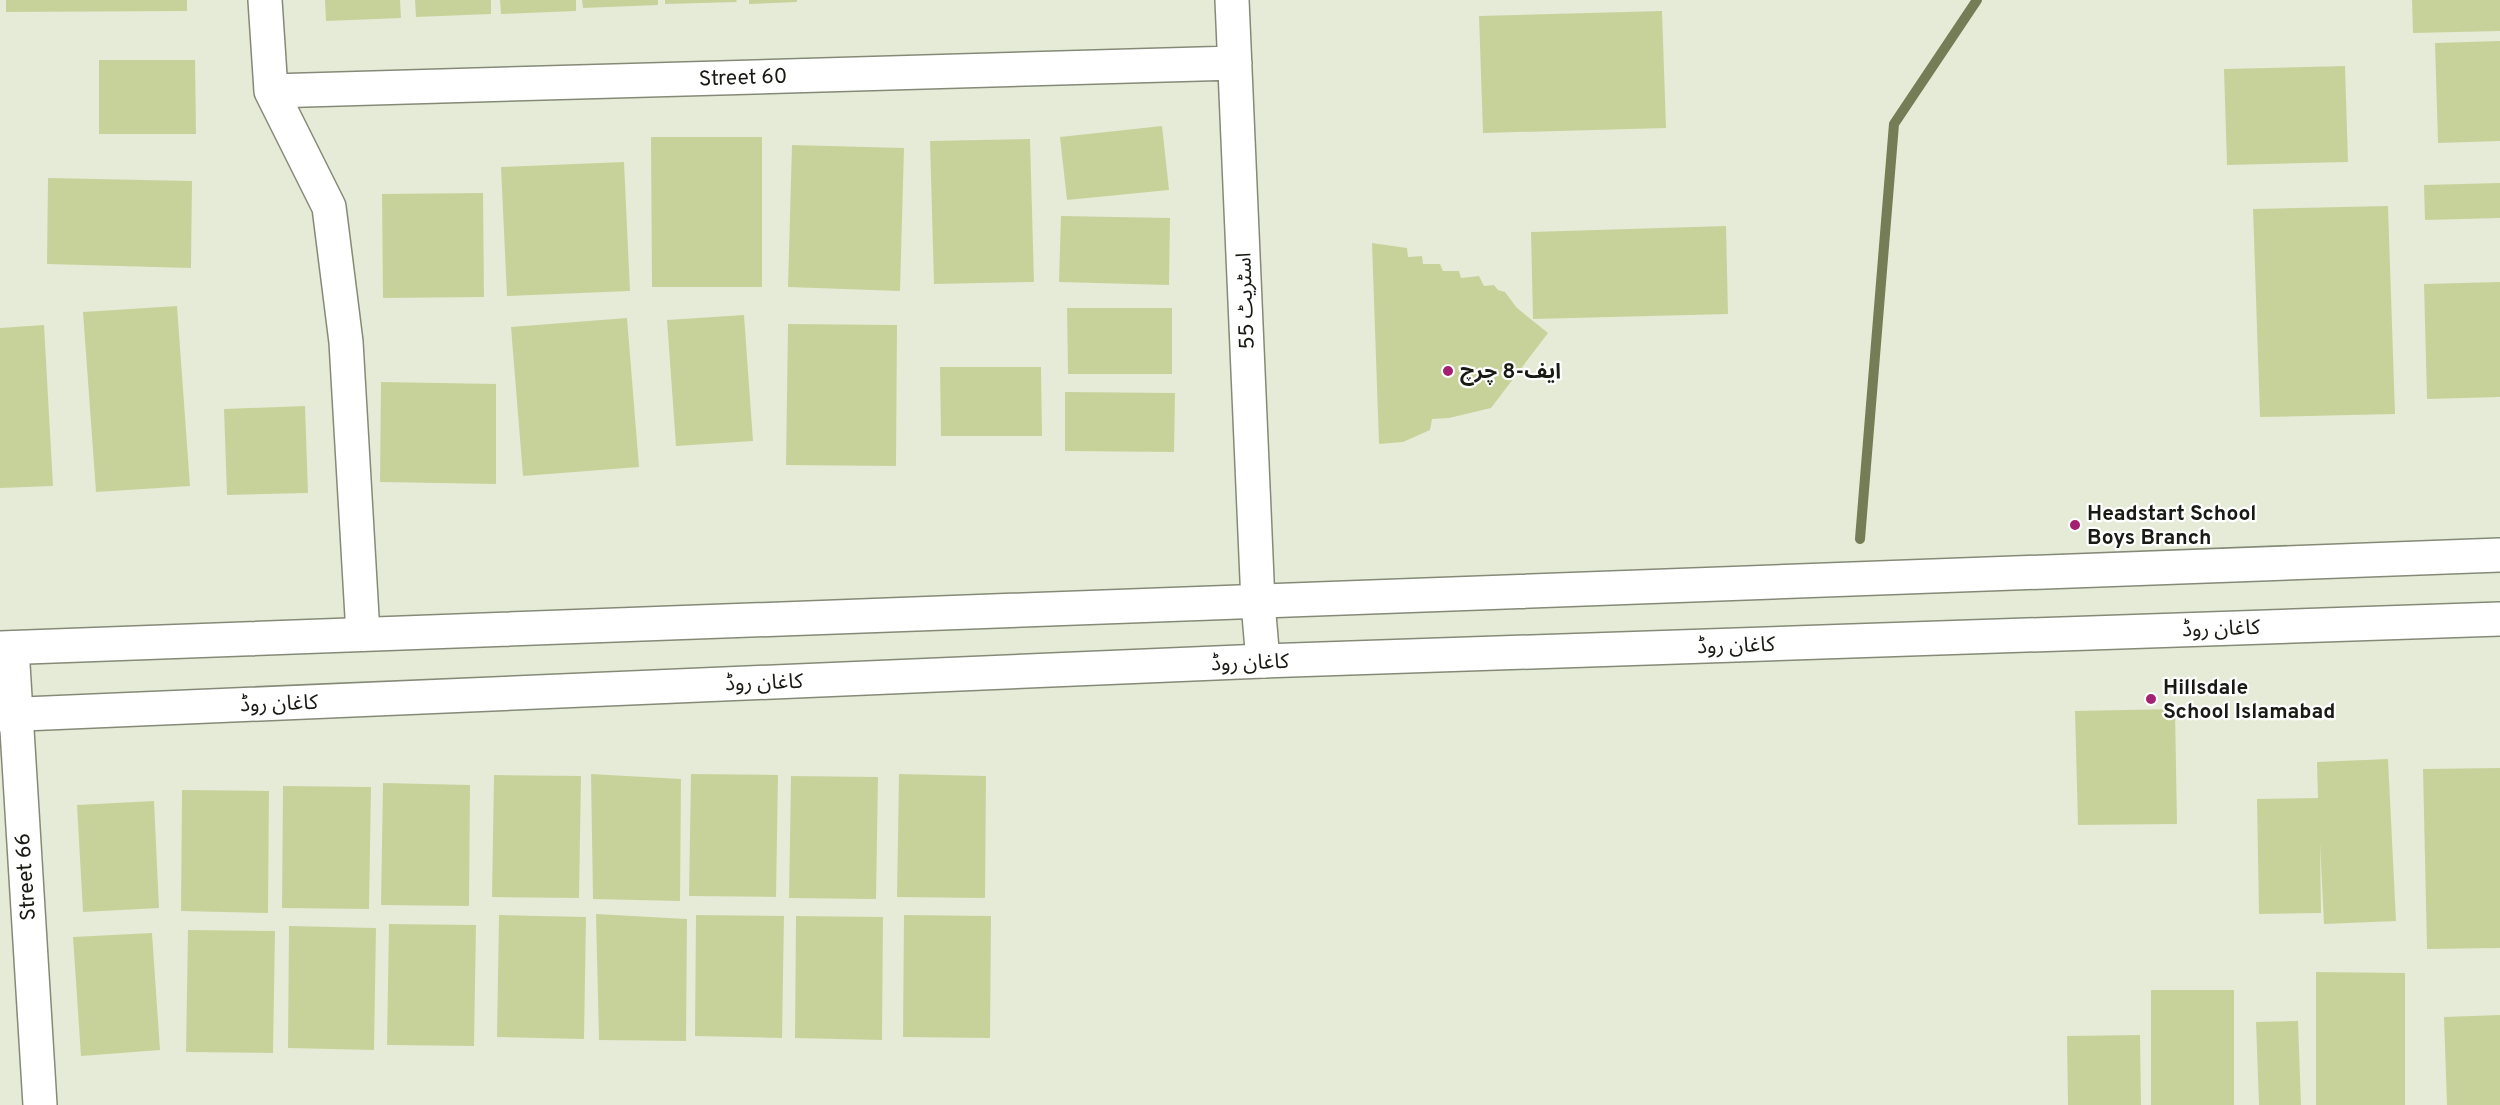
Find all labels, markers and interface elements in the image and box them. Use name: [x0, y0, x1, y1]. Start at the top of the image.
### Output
street label: Street 60: [698, 63, 788, 94]
street label: اسٹریٹ 55: [1231, 252, 1262, 350]
place label: ایف-8 چرچ: [1460, 359, 1561, 386]
marker: ایف-8 چرچ: [1441, 364, 1455, 378]
place label: Headstart School Boys Branch: [2087, 501, 2256, 552]
marker: Headstart School Boys Branch: [2068, 518, 2082, 532]
street label: کاغان روڈ: [2182, 615, 2261, 644]
street label: کاغان روڈ: [1697, 632, 1776, 661]
street label: کاغان روڈ: [1211, 649, 1290, 678]
street label: کاغان روڈ: [725, 669, 804, 698]
place label: Hillsdale School Islamabad: [2163, 675, 2335, 726]
street label: کاغان روڈ: [240, 690, 319, 719]
marker: Hillsdale School Islamabad: [2144, 692, 2158, 706]
street label: Street 66: [10, 832, 43, 922]

